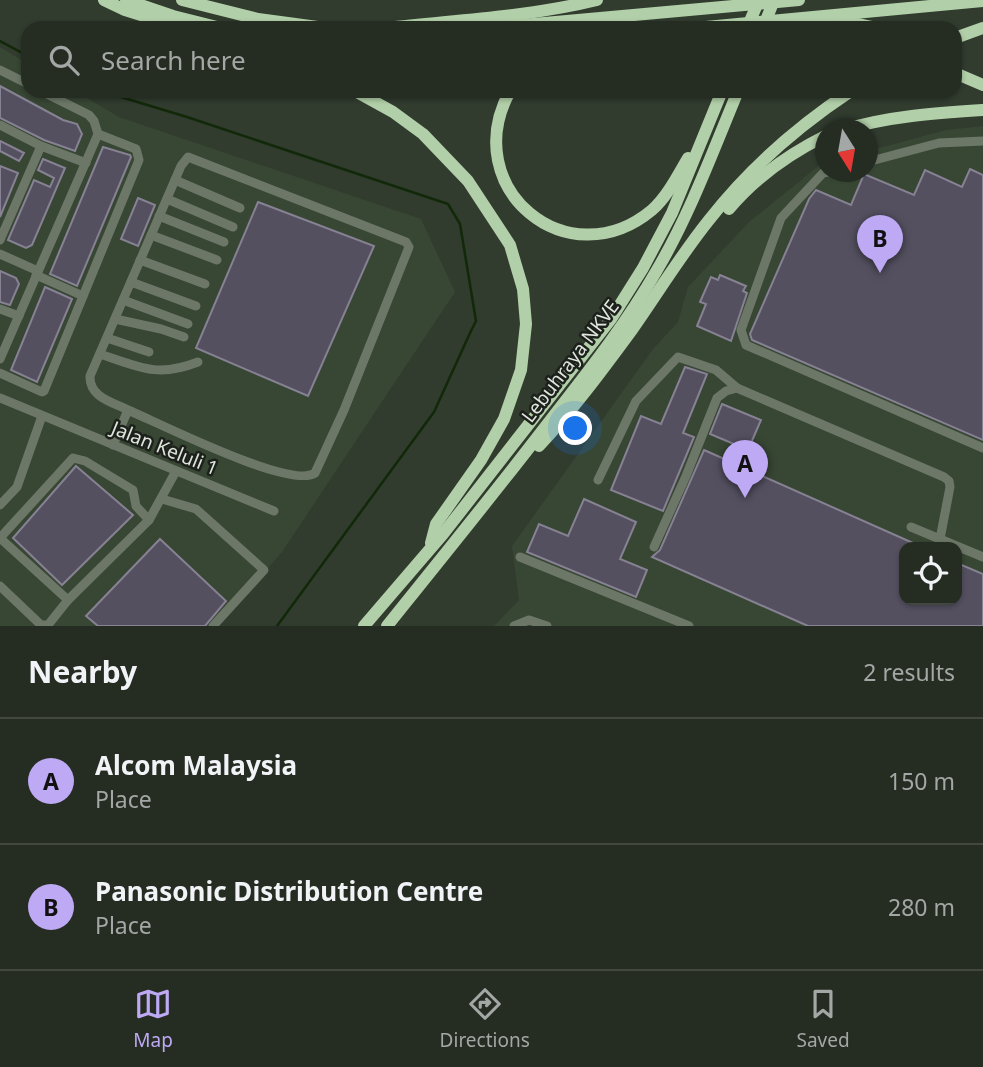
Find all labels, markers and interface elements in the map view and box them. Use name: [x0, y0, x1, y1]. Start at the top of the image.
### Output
search box: [21, 21, 962, 98]
icon: search: [45, 41, 83, 79]
text: Search here: [101, 42, 246, 78]
north arrow: [815, 119, 878, 182]
pin: B: [857, 215, 903, 273]
street label: Lebuhraya NKVE: [515, 294, 625, 428]
your location: [558, 411, 592, 445]
street label: Jalan Keluli 1: [106, 414, 222, 481]
pin: A: [722, 440, 768, 498]
map controls: [899, 542, 962, 605]
button: locate: [899, 542, 962, 605]
text: Nearby: [28, 651, 137, 692]
text: 2 results: [863, 656, 955, 688]
text: Alcom Malaysia: [95, 747, 297, 783]
text: A: [43, 765, 59, 797]
text: 150 m: [888, 765, 955, 797]
text: Place: [95, 783, 152, 815]
text: Panasonic Distribution Centre: [95, 873, 483, 909]
text: B: [43, 891, 59, 923]
text: 280 m: [888, 891, 955, 923]
text: Place: [95, 909, 152, 941]
tab: Map: [133, 985, 173, 1053]
tab: Directions: [440, 985, 530, 1053]
tab: Saved: [796, 985, 850, 1053]

